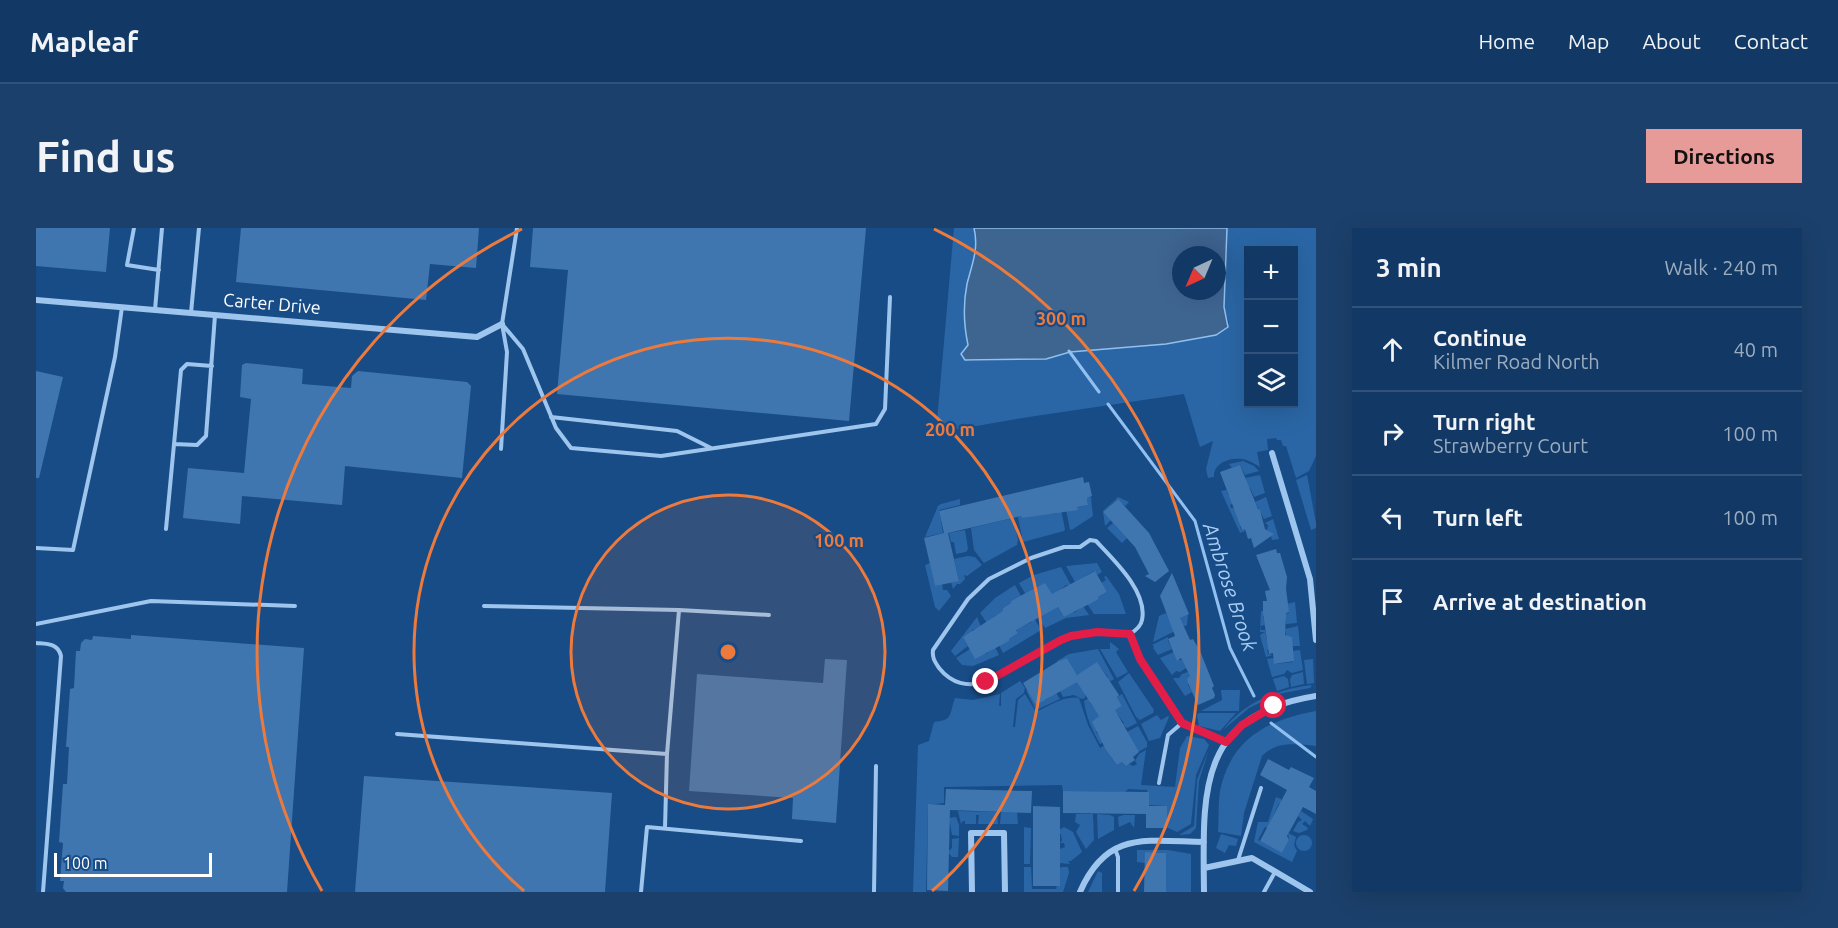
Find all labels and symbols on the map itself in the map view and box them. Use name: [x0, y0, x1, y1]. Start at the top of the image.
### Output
north arrow: [1172, 246, 1226, 300]
street label: Carter Drive: [223, 289, 322, 317]
text: 300 m: [1036, 308, 1086, 328]
text: 200 m: [925, 419, 975, 439]
water label: Ambrose Brook: [1199, 519, 1262, 655]
text: 100 m: [814, 530, 864, 550]
centre of rings: [718, 642, 738, 662]
route end: [972, 668, 998, 694]
route start: [1260, 692, 1286, 718]
scale bar: [54, 850, 212, 878]

